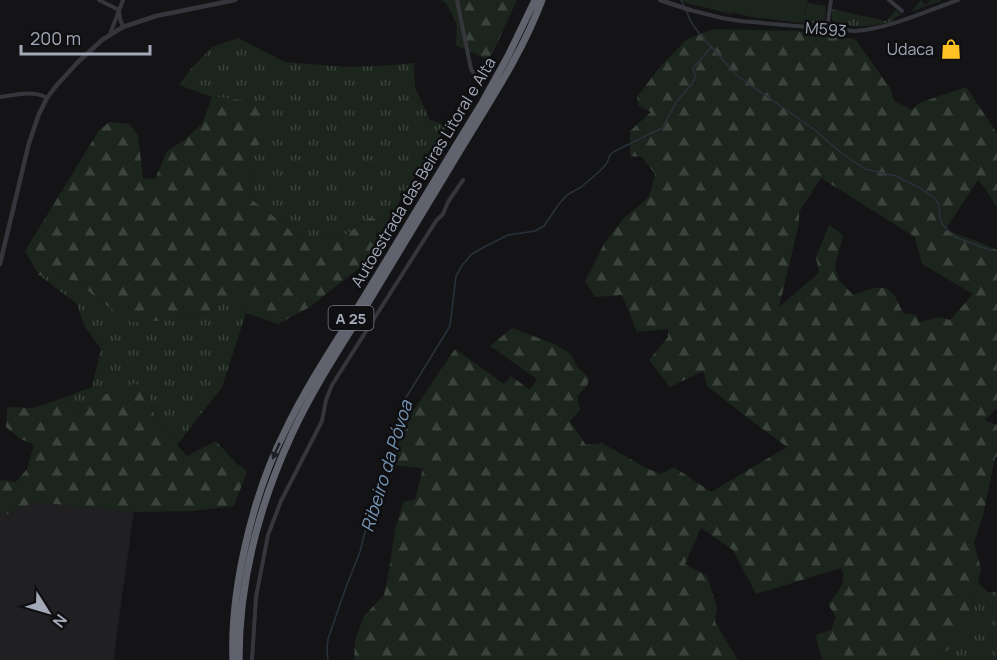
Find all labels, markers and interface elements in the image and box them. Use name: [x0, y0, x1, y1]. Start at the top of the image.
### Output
street label: M593: [804, 16, 848, 42]
scale bar: [21, 18, 150, 56]
text: 200 m: [30, 26, 81, 50]
shop icon: Udaca: [939, 37, 963, 61]
place label: Udaca: [887, 38, 934, 60]
street label: Autoestrada das Beiras Litoral e Alta: [345, 53, 501, 291]
road number: A 25: [328, 306, 374, 330]
water label: Ribeiro da Póvoa: [355, 396, 418, 535]
one-way arrow: [271, 442, 280, 459]
north arrow: [18, 582, 78, 642]
text: N: [48, 610, 72, 632]

